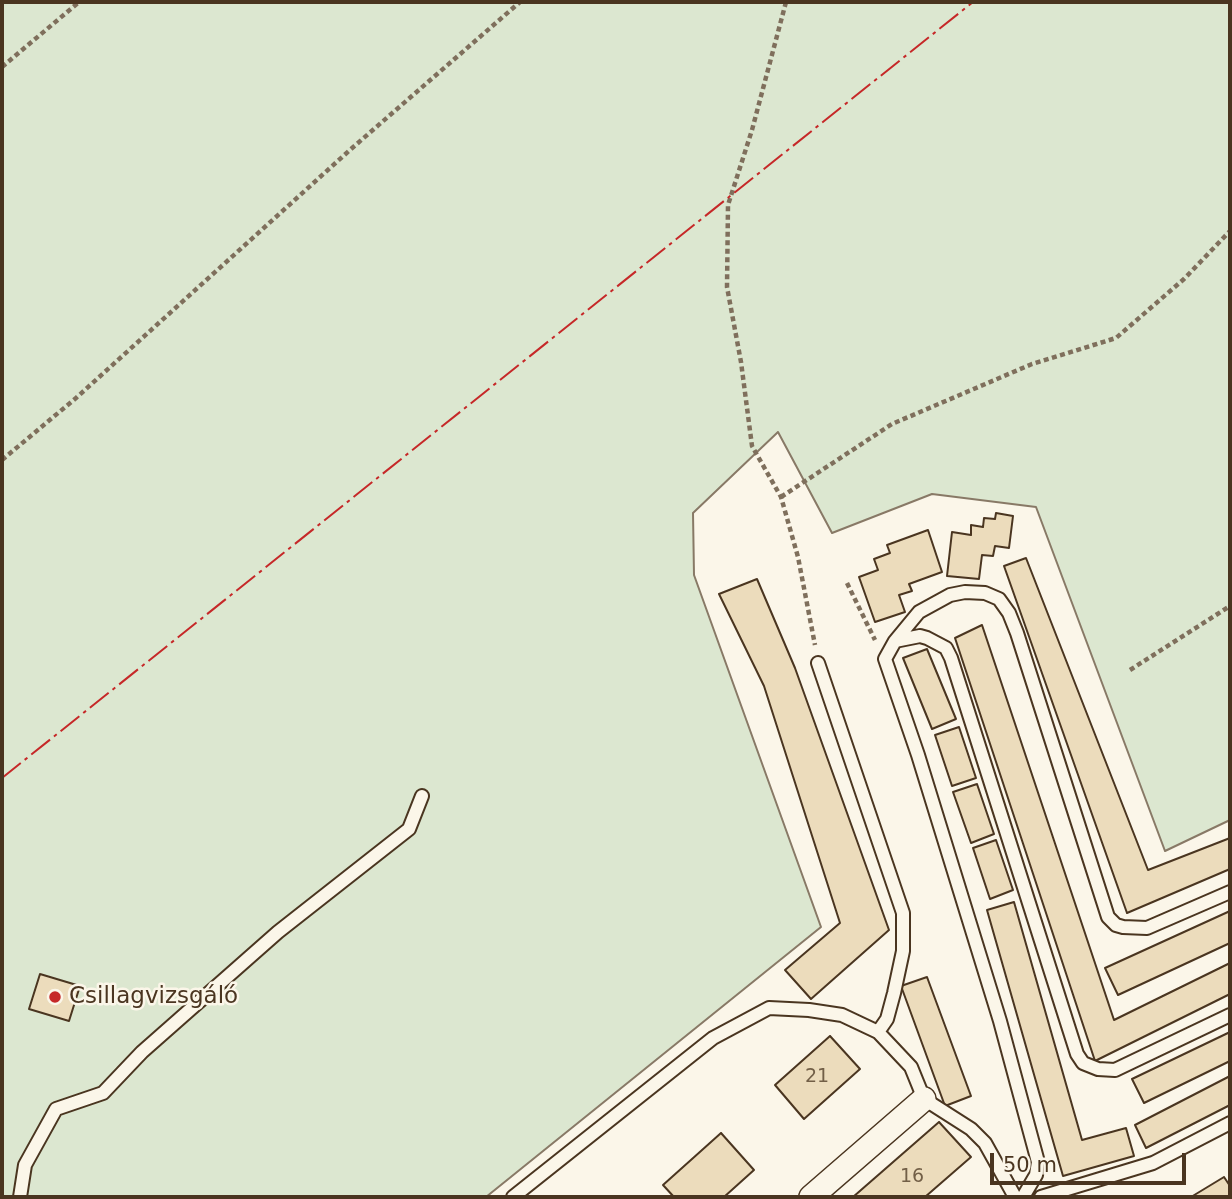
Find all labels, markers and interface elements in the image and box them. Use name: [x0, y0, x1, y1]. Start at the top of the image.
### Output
place label: Csillagvizsgáló: [69, 983, 238, 1011]
marker: Csillagvizsgáló: [47, 989, 63, 1005]
house number: 21: [805, 1066, 829, 1088]
scale bar: [994, 1140, 1190, 1184]
text: 50 m: [1003, 1153, 1057, 1177]
house number: 16: [900, 1166, 924, 1188]

